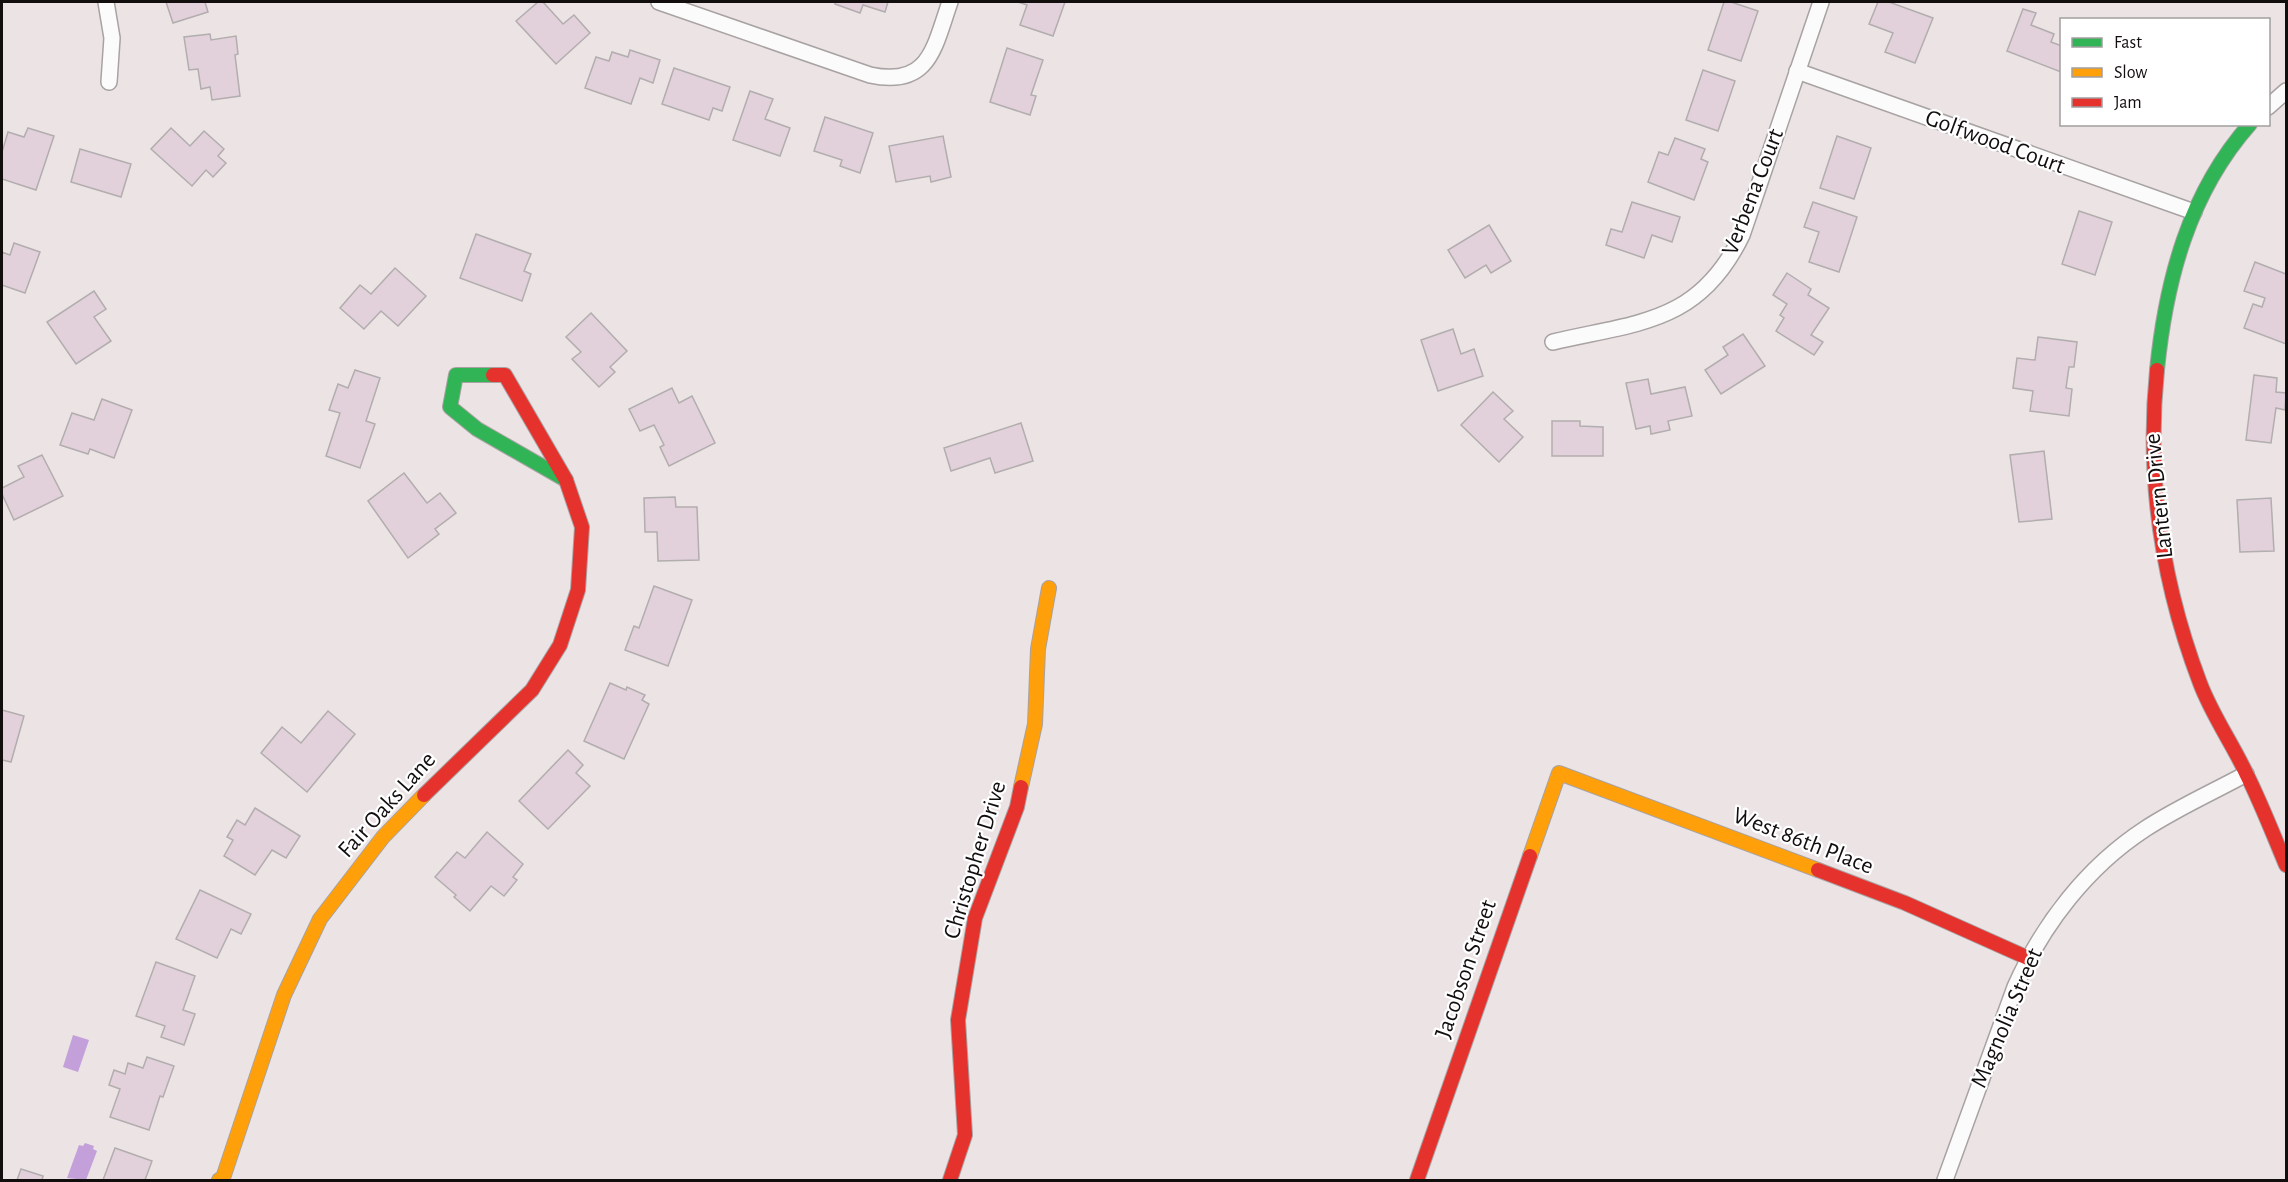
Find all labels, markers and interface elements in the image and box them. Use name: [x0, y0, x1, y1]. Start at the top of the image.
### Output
legend: [2060, 18, 2270, 126]
text: Fast: [2114, 34, 2142, 52]
text: Slow: [2114, 64, 2147, 82]
text: Jam: [2114, 94, 2142, 112]
street label: Golfwood Court: [1922, 106, 2068, 178]
street label: Verbena Court: [1718, 125, 1788, 259]
street label: Lantern Drive: [2141, 432, 2177, 560]
street label: Fair Oaks Lane: [334, 748, 440, 862]
street label: Christopher Drive: [940, 778, 1010, 942]
street label: West 86th Place: [1729, 803, 1877, 879]
street label: Jacobson Street: [1431, 896, 1501, 1041]
street label: Magnolia Street: [1967, 944, 2047, 1091]

